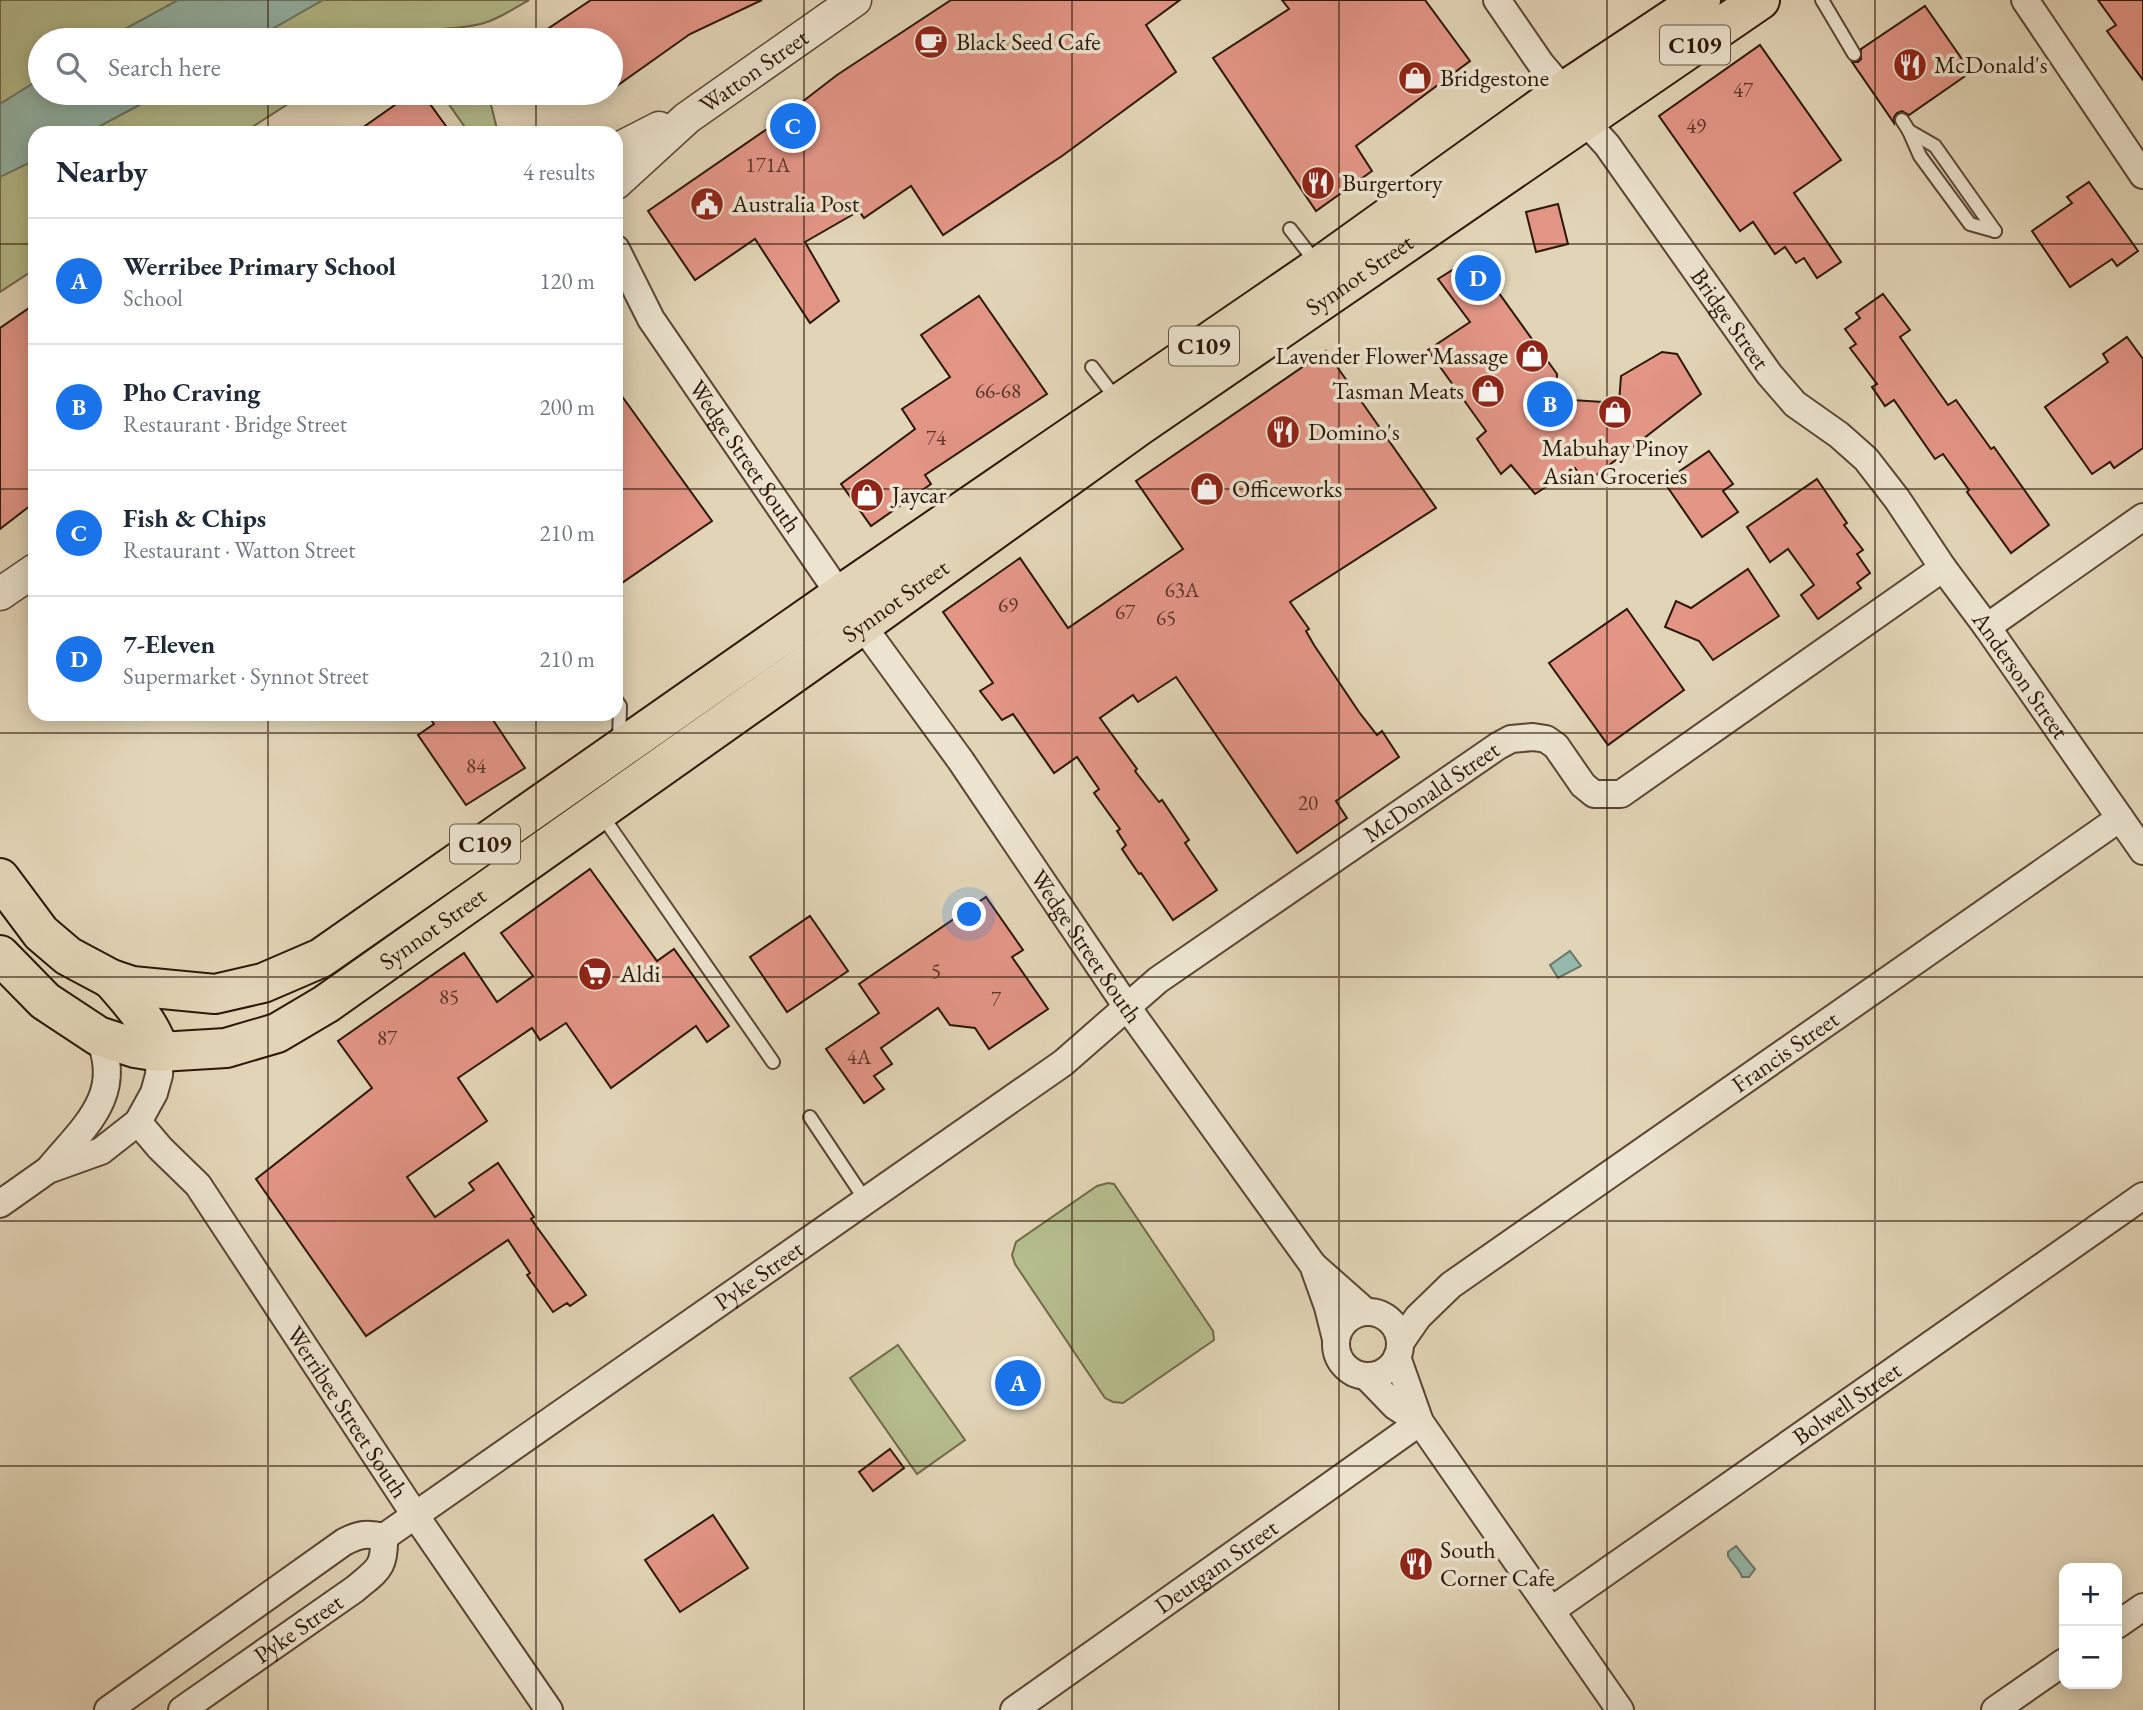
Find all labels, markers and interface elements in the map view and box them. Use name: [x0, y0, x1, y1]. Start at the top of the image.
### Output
street label: Watton Street: [693, 21, 815, 120]
cafe icon: Black Seed Cafe: [912, 23, 950, 61]
place label: Black Seed Cafe: [956, 26, 1101, 57]
road number: C109: [1660, 26, 1730, 64]
search box: [28, 28, 623, 105]
restaurant icon: McDonald's: [1891, 46, 1929, 84]
icon: search: [52, 48, 90, 86]
place label: McDonald's: [1934, 49, 2048, 80]
text: Search here: [108, 50, 221, 84]
shop icon: Bridgestone: [1396, 59, 1434, 97]
place label: Bridgestone: [1440, 62, 1549, 93]
house number: 47: [1733, 76, 1754, 103]
pin: C: [770, 100, 816, 152]
house number: 49: [1686, 112, 1706, 139]
house number: 171A: [746, 151, 791, 178]
text: Nearby: [56, 152, 148, 191]
text: 4 results: [523, 157, 595, 187]
restaurant icon: Burgertory: [1299, 164, 1337, 202]
place label: Burgertory: [1342, 167, 1443, 198]
public building icon: Australia Post: [688, 185, 726, 223]
place label: Australia Post: [731, 188, 860, 219]
street label: Synnot Street: [1299, 226, 1419, 322]
text: Werribee Primary School: [123, 249, 396, 283]
pin: D: [1455, 252, 1501, 304]
street label: Bridge Street: [1684, 262, 1777, 376]
text: A: [71, 266, 87, 296]
text: 120 m: [539, 266, 595, 296]
text: School: [123, 283, 183, 313]
road number: C109: [1169, 326, 1239, 366]
shop icon: Lavender Flower Massage: [1513, 337, 1551, 375]
place label: Lavender Flower Massage: [1275, 340, 1508, 371]
shop icon: Tasman Meats: [1469, 372, 1507, 410]
street label: Wedge Street South: [682, 374, 809, 539]
text: Pho Craving: [123, 375, 260, 409]
place label: Tasman Meats: [1332, 375, 1464, 406]
house number: 66-68: [975, 377, 1021, 404]
pin: B: [1527, 378, 1573, 430]
text: B: [72, 392, 86, 422]
text: 200 m: [539, 392, 595, 422]
shop icon: Mabuhay Pinoy Asian Groceries: [1596, 393, 1634, 431]
text: Restaurant · Bridge Street: [123, 409, 347, 439]
restaurant icon: Domino's: [1264, 413, 1302, 451]
place label: Domino's: [1308, 416, 1400, 447]
house number: 74: [926, 424, 947, 451]
place label: Mabuhay Pinoy Asian Groceries: [1542, 432, 1689, 491]
shop icon: Officeworks: [1188, 470, 1226, 508]
place label: Officeworks: [1232, 473, 1342, 504]
shop icon: Jaycar: [848, 476, 886, 514]
place label: Jaycar: [890, 479, 946, 510]
text: Fish & Chips: [123, 501, 266, 535]
text: C: [71, 518, 87, 548]
text: 210 m: [539, 518, 595, 548]
text: Restaurant · Watton Street: [123, 535, 355, 565]
street label: Synnot Street: [836, 551, 955, 649]
house number: 63A: [1165, 576, 1200, 603]
house number: 69: [998, 591, 1018, 618]
house number: 67: [1115, 598, 1136, 625]
house number: 65: [1156, 604, 1176, 631]
street label: Anderson Street: [1965, 604, 2076, 745]
text: 7-Eleven: [123, 627, 215, 661]
text: D: [70, 644, 88, 674]
text: 210 m: [539, 644, 595, 674]
text: Supermarket · Synnot Street: [123, 661, 369, 691]
street label: McDonald Street: [1357, 733, 1506, 849]
house number: 84: [466, 752, 487, 779]
house number: 20: [1298, 789, 1318, 816]
road number: C109: [450, 824, 520, 864]
street label: Wedge Street South: [1024, 863, 1150, 1029]
street label: Synnot Street: [373, 879, 492, 977]
your location: [952, 897, 986, 931]
supermarket icon: Aldi: [576, 955, 614, 993]
house number: 5: [931, 957, 941, 984]
place label: Aldi: [619, 958, 661, 989]
house number: 85: [439, 983, 459, 1010]
house number: 7: [991, 985, 1002, 1012]
street label: Francis Street: [1725, 1003, 1845, 1099]
house number: 87: [377, 1024, 398, 1051]
house number: 4A: [847, 1043, 872, 1070]
street label: Pyke Street: [708, 1233, 810, 1317]
street label: Werribee Street South: [280, 1320, 416, 1504]
street label: Bolwell Street: [1786, 1354, 1907, 1452]
pin: A: [995, 1357, 1041, 1409]
street label: Deutgam Street: [1148, 1512, 1284, 1620]
place label: South Corner Cafe: [1440, 1534, 1555, 1593]
restaurant icon: South Corner Cafe: [1397, 1545, 1435, 1583]
map controls: [2059, 1563, 2122, 1689]
button: +: [2059, 1563, 2122, 1626]
street label: Pyke Street: [247, 1586, 349, 1670]
button: −: [2059, 1626, 2122, 1689]

